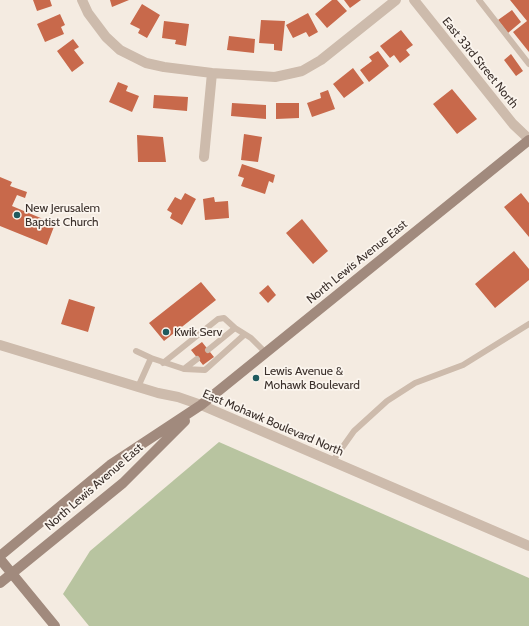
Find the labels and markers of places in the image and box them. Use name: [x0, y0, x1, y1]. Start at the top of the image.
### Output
place label: New Jerusalem Baptist Church: [25, 201, 100, 229]
marker: New Jerusalem Baptist Church: [12, 210, 22, 220]
place label: Kwik Serv: [174, 325, 222, 339]
marker: Kwik Serv: [161, 327, 171, 337]
place label: Lewis Avenue & Mohawk Boulevard: [264, 364, 360, 392]
marker: Lewis Avenue & Mohawk Boulevard: [251, 373, 261, 383]

